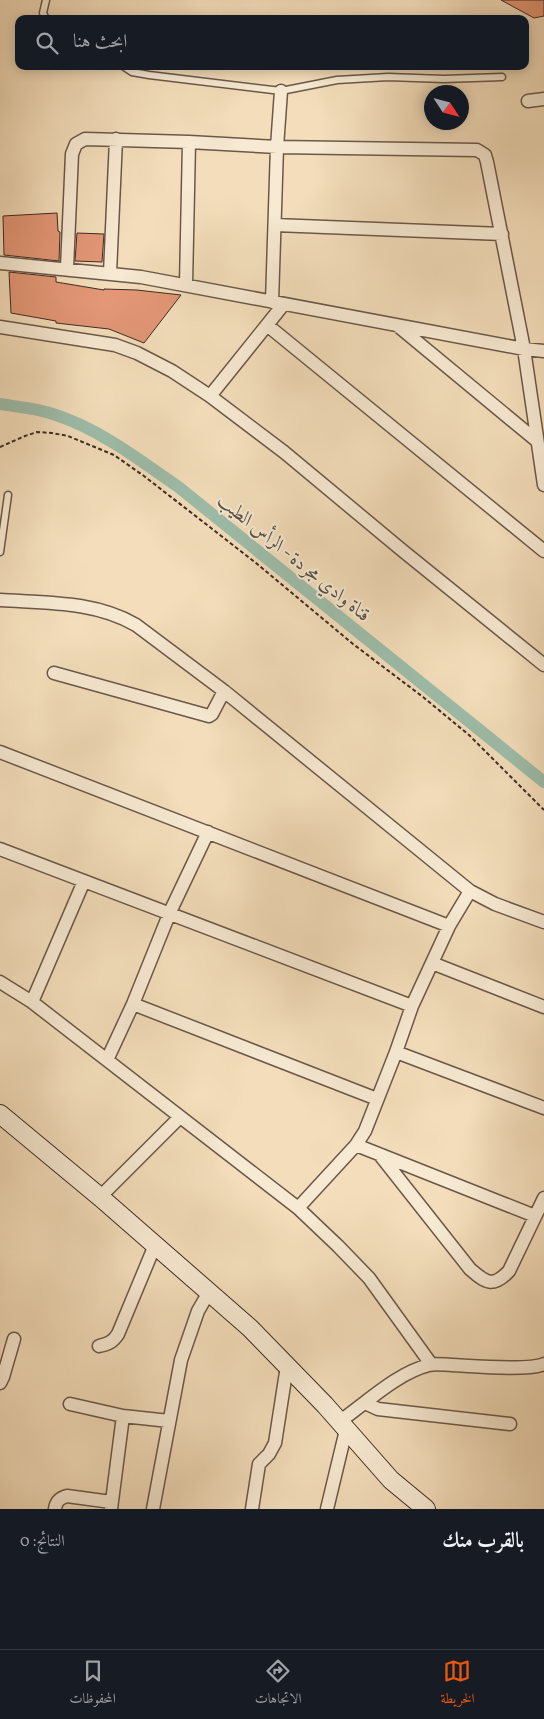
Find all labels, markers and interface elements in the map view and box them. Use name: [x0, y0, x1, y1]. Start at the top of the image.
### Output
search box: [15, 15, 529, 70]
icon: search: [33, 29, 61, 57]
text: ابحث هنا: [73, 29, 127, 55]
north arrow: [424, 85, 469, 130]
water label: قناة وادي مجردة - الرأس الطيب: [211, 488, 377, 629]
text: بالقرب منك: [442, 1527, 524, 1556]
text: النتائج: 0: [20, 1531, 65, 1553]
tab: المحفوظات: [70, 1657, 116, 1712]
tab: الاتجاهات: [255, 1657, 301, 1712]
tab: الخريطة: [440, 1657, 475, 1712]

